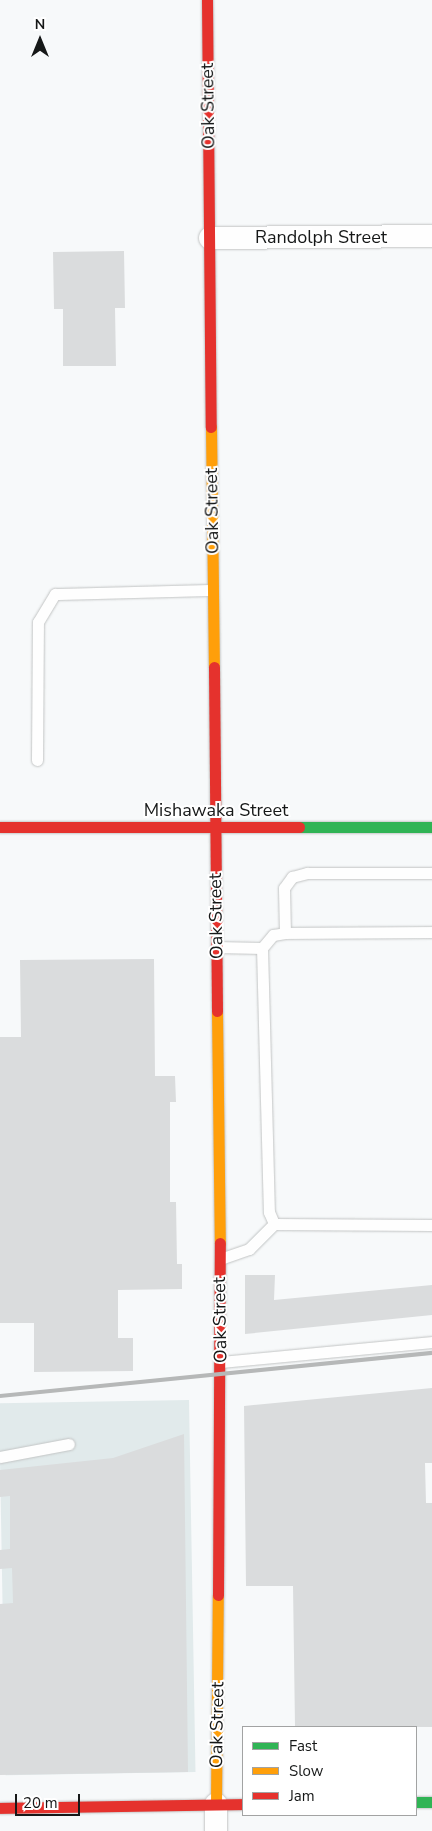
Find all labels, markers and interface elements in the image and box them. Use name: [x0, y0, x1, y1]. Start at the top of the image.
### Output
north arrow: [15, 15, 65, 65]
text: N: [35, 15, 45, 34]
street label: Oak Street: [196, 63, 220, 149]
street label: Randolph Street: [255, 226, 387, 248]
street label: Oak Street: [200, 468, 224, 554]
street label: Mishawaka Street: [144, 799, 288, 821]
street label: Oak Street: [204, 873, 228, 959]
street label: Oak Street: [208, 1277, 232, 1363]
street label: Oak Street: [205, 1682, 229, 1768]
legend: [242, 1726, 417, 1816]
text: Fast: [289, 1736, 317, 1756]
text: Slow: [289, 1761, 323, 1781]
scale bar: [18, 1784, 82, 1816]
text: Jam: [289, 1786, 315, 1806]
text: 20 m: [23, 1793, 58, 1813]

